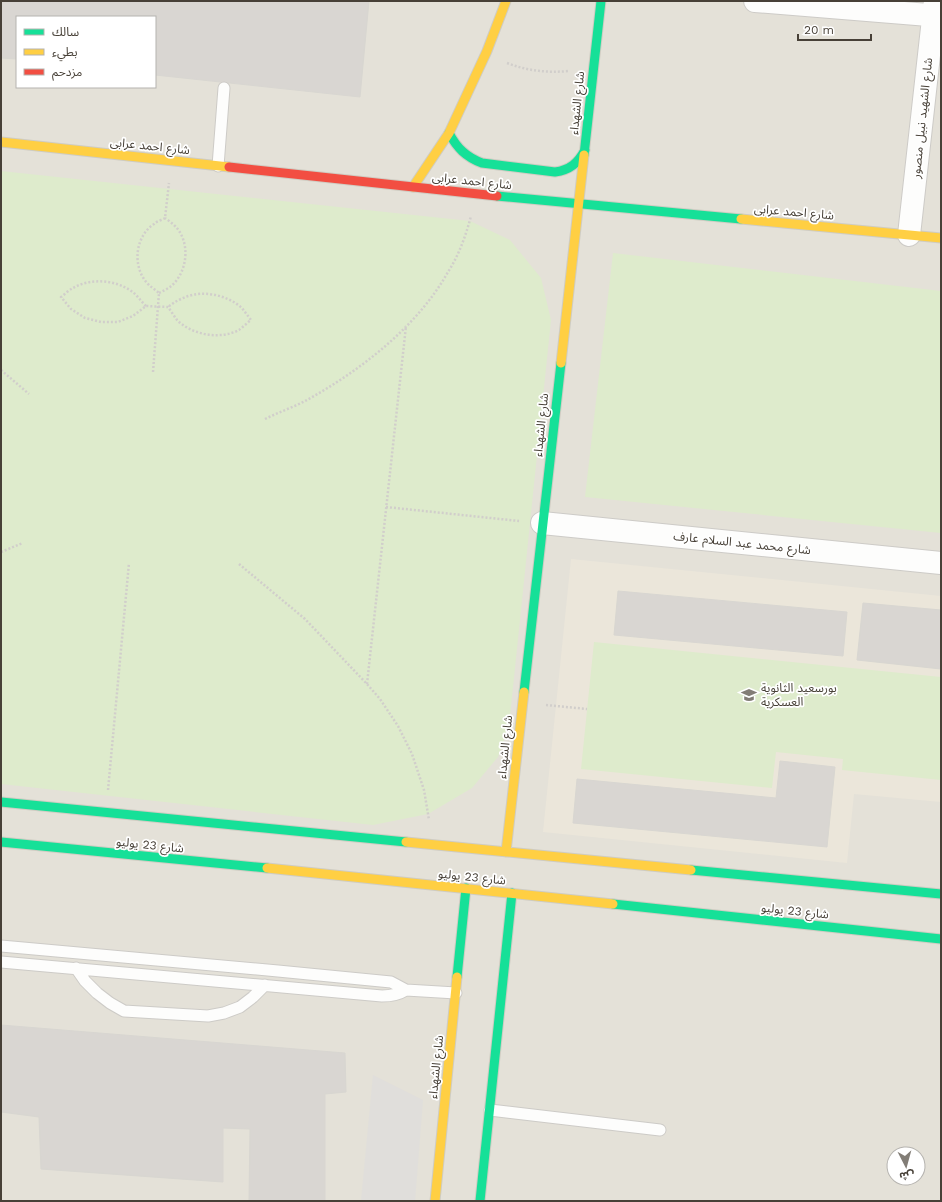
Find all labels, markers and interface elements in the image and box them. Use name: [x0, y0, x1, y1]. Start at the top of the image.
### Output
legend: [16, 16, 156, 88]
scale bar: [798, 16, 871, 42]
text: 20 m: [804, 23, 834, 37]
text: سالك: [52, 25, 79, 39]
text: بطيء: [52, 45, 78, 62]
street label: شارع الشهيد نبيل منصور: [909, 57, 937, 180]
text: مزدحم: [52, 65, 82, 81]
street label: شارع الشهداء: [567, 70, 589, 136]
street label: شارع احمد عرابى: [109, 135, 191, 159]
street label: شارع احمد عرابى: [431, 170, 513, 194]
street label: شارع احمد عرابى: [753, 202, 835, 224]
street label: شارع الشهداء: [531, 392, 553, 458]
street label: شارع محمد عبد السلام عارف: [672, 529, 811, 559]
place label: بورسعيد الثانوية العسكرية: [761, 681, 837, 709]
school or university icon: بورسعيد الثانوية العسكرية: [740, 686, 758, 704]
street label: شارع الشهداء: [495, 714, 517, 780]
street label: شارع 23 يوليو: [115, 834, 185, 858]
street label: شارع 23 يوليو: [437, 866, 507, 890]
street label: شارع 23 يوليو: [760, 900, 830, 924]
street label: شارع الشهداء: [426, 1034, 448, 1100]
north arrow: [886, 1146, 926, 1186]
text: ش: [899, 1168, 915, 1183]

